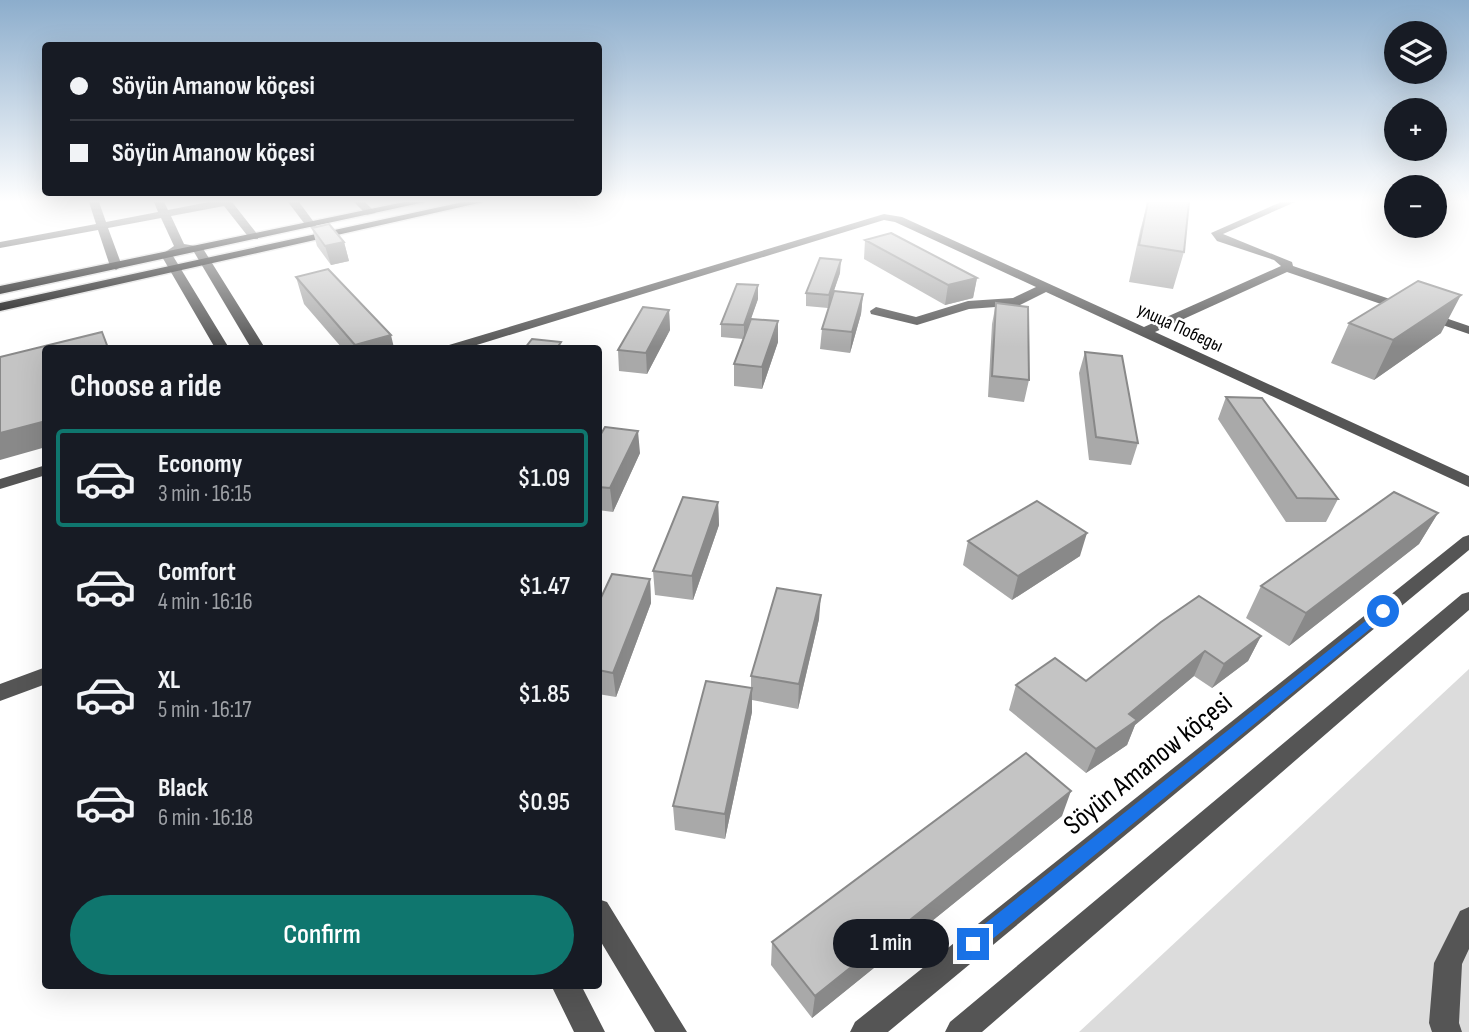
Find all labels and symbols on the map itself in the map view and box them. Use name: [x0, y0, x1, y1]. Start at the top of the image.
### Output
street label: улица Победы: [1134, 298, 1226, 358]
route start: [1367, 595, 1399, 627]
street label: Söyün Amanow köçesi: [1057, 686, 1239, 842]
callout: 1 min: [833, 920, 948, 968]
route end: [957, 928, 989, 960]

